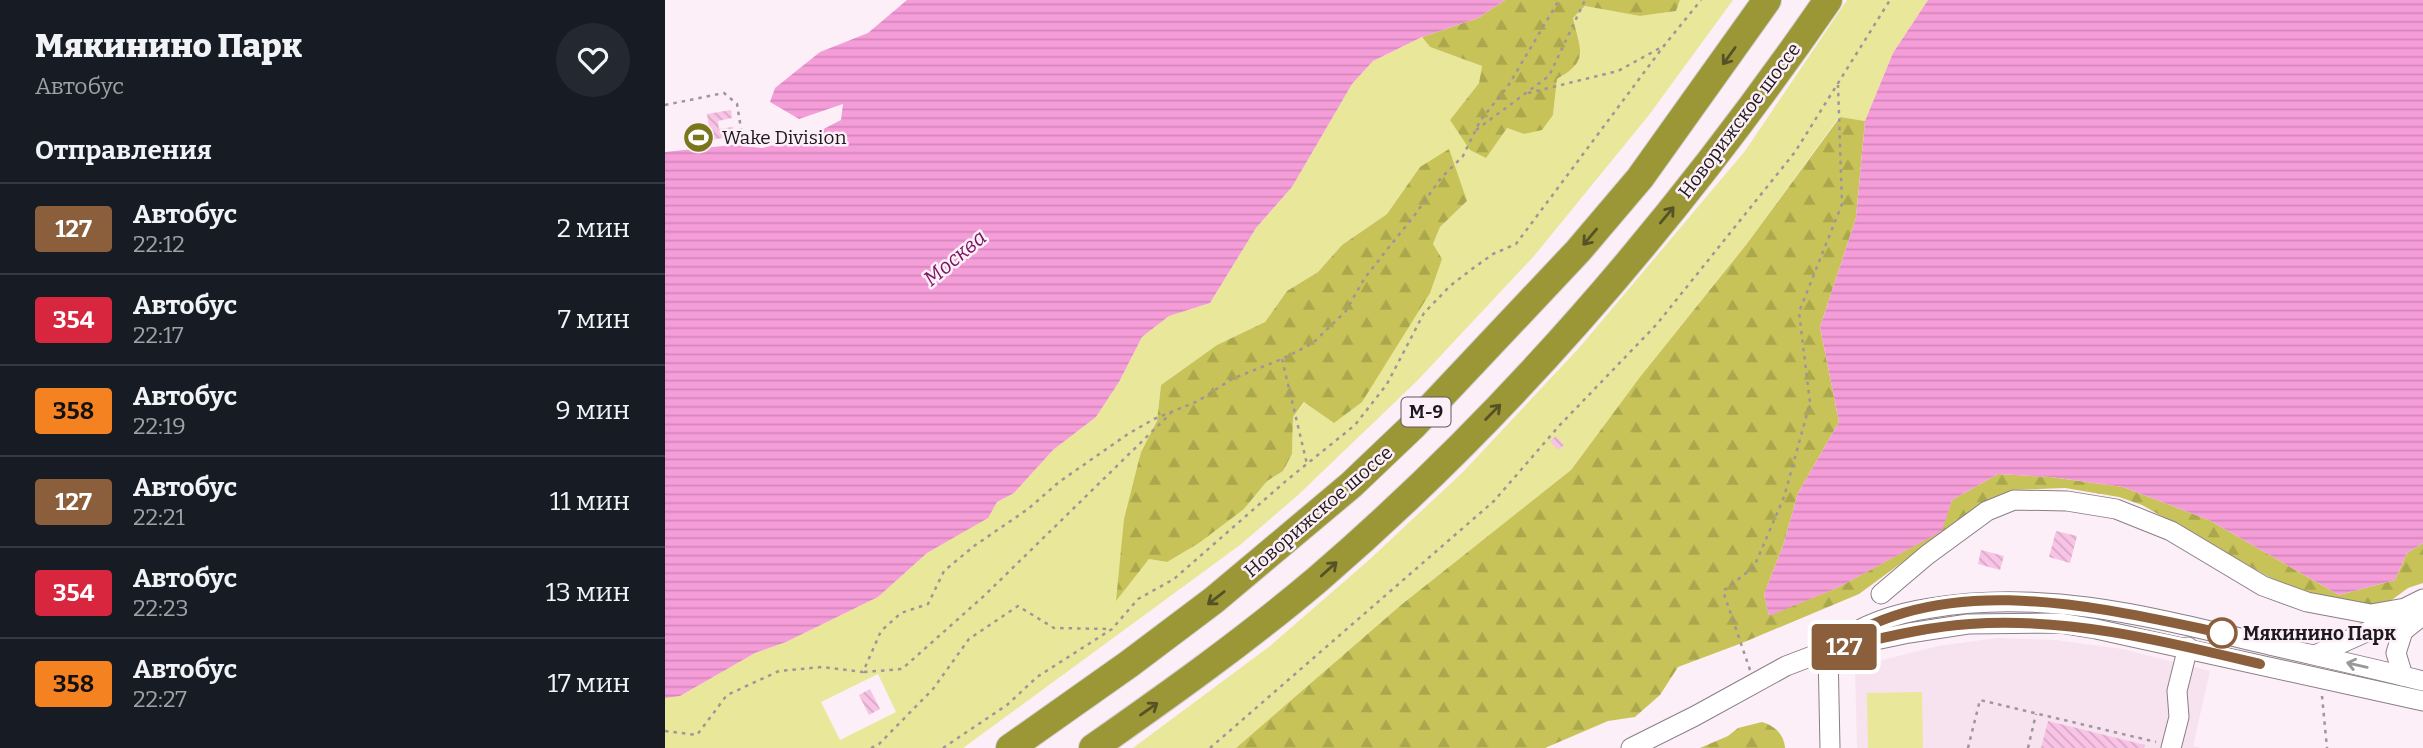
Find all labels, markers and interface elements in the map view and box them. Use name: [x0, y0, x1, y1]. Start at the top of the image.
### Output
button: heart: [556, 23, 630, 97]
text: Мякинино Парк: [35, 26, 302, 66]
street label: Новорижское шоссе: [1673, 38, 1805, 203]
one-way arrow: [1722, 46, 1736, 65]
text: Автобус: [35, 72, 124, 100]
sports icon: Wake Division: [682, 120, 716, 154]
place label: Wake Division: [722, 126, 846, 149]
text: Отправления: [35, 135, 212, 166]
text: Автобус: [133, 199, 237, 230]
one-way arrow: [1659, 207, 1675, 225]
text: 2 мин: [557, 213, 630, 244]
text: 127: [55, 215, 92, 243]
water label: Москва: [918, 224, 992, 292]
one-way arrow: [1582, 227, 1598, 245]
text: 22:12: [133, 230, 185, 258]
text: Автобус: [133, 290, 237, 321]
text: 7 мин: [558, 304, 630, 335]
text: 354: [53, 306, 94, 334]
text: 22:17: [133, 321, 184, 349]
text: Автобус: [133, 381, 237, 412]
text: 9 мин: [556, 395, 630, 426]
text: 358: [53, 397, 94, 425]
road number: М-9: [1401, 398, 1451, 426]
one-way arrow: [1484, 403, 1501, 420]
text: 22:19: [133, 412, 186, 440]
street label: Новорижское шоссе: [1240, 441, 1397, 582]
text: Автобус: [133, 472, 237, 503]
text: 11 мин: [550, 486, 630, 517]
text: 127: [55, 488, 92, 516]
text: 22:21: [133, 503, 185, 531]
one-way arrow: [1320, 561, 1338, 577]
text: Автобус: [133, 563, 237, 594]
text: 13 мин: [545, 577, 630, 608]
text: 354: [53, 579, 94, 607]
one-way arrow: [1207, 591, 1225, 606]
text: 22:23: [133, 594, 189, 622]
marker: Мякинино Парк: [2207, 618, 2237, 648]
place label: Мякинино Парк: [2243, 622, 2396, 645]
line badge: 127: [1804, 624, 1884, 670]
text: 127: [1826, 633, 1862, 661]
text: Автобус: [133, 654, 237, 685]
one-way arrow: [2346, 658, 2369, 671]
text: 17 мин: [548, 668, 630, 699]
text: 358: [53, 670, 94, 698]
text: 22:27: [133, 685, 187, 713]
one-way arrow: [1139, 702, 1158, 716]

